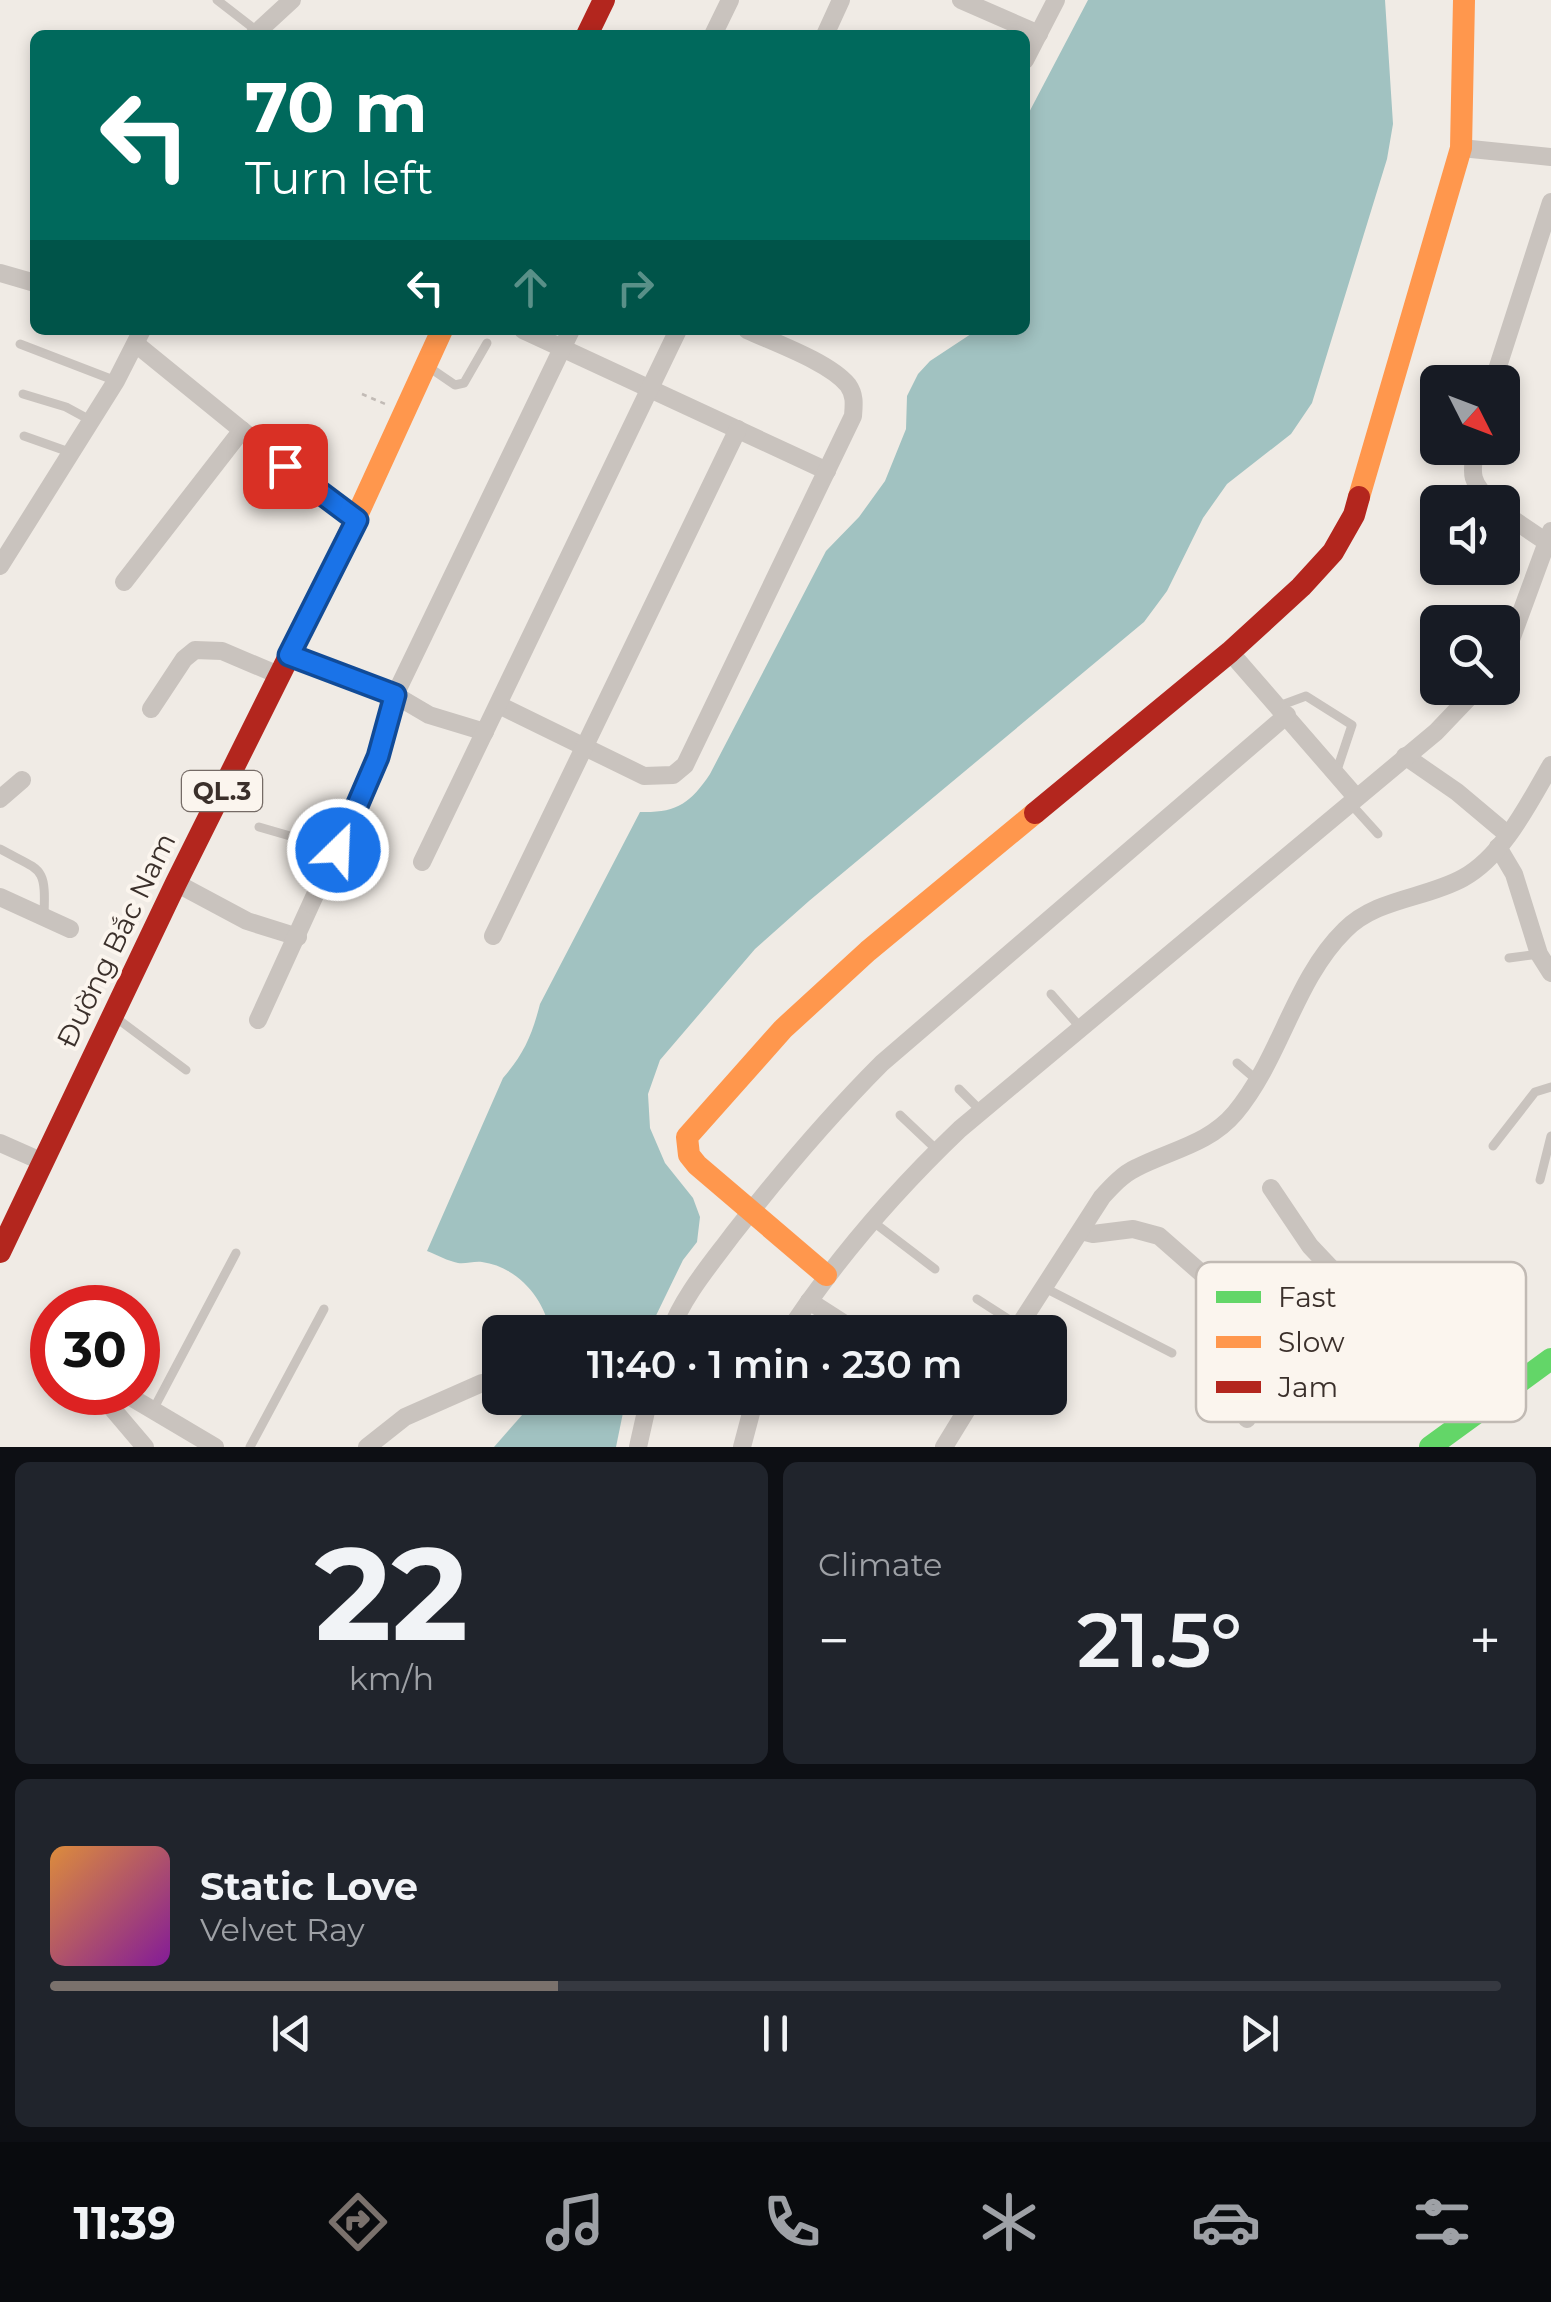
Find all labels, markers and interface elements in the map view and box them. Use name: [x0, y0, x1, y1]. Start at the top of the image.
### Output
text: 70 m: [245, 64, 428, 150]
icon: left: [80, 70, 210, 200]
text: Turn left: [245, 150, 433, 205]
icon: left: [398, 260, 453, 315]
icon: ahead: [503, 260, 558, 315]
icon: right: [608, 260, 663, 315]
north arrow: [1420, 365, 1520, 465]
map controls: [1420, 365, 1520, 705]
pin: [243, 424, 328, 509]
icon: arrive: [258, 439, 313, 494]
button: sound: [1420, 485, 1520, 585]
button: search: [1420, 605, 1520, 705]
road number: QL.3: [182, 771, 262, 811]
position arrow: [286, 798, 390, 902]
street label: Đường Bắc Nam: [49, 827, 183, 1053]
legend: [1196, 1262, 1526, 1422]
text: Fast: [1278, 1280, 1337, 1314]
speed limit sign: 30: [30, 1285, 160, 1415]
text: Slow: [1278, 1325, 1345, 1359]
text: 11:40 · 1 min · 230 m: [587, 1341, 962, 1388]
text: Jam: [1277, 1370, 1338, 1404]
text: 22: [315, 1514, 468, 1673]
text: Climate: [818, 1545, 942, 1584]
text: 21.5°: [1077, 1594, 1242, 1686]
text: −: [818, 1607, 850, 1674]
text: +: [1469, 1607, 1501, 1674]
text: km/h: [349, 1659, 434, 1698]
text: Static Love: [200, 1863, 418, 1910]
text: Velvet Ray: [200, 1910, 365, 1949]
icon: previous: [264, 2006, 319, 2061]
icon: pause: [748, 2006, 803, 2061]
icon: next: [1232, 2006, 1287, 2061]
icon: directions: [323, 2187, 393, 2257]
icon: music: [540, 2187, 610, 2257]
icon: phone: [757, 2187, 827, 2257]
icon: climate: [974, 2187, 1044, 2257]
icon: car: [1191, 2187, 1261, 2257]
icon: filters: [1407, 2187, 1477, 2257]
text: 11:39: [73, 2195, 176, 2250]

